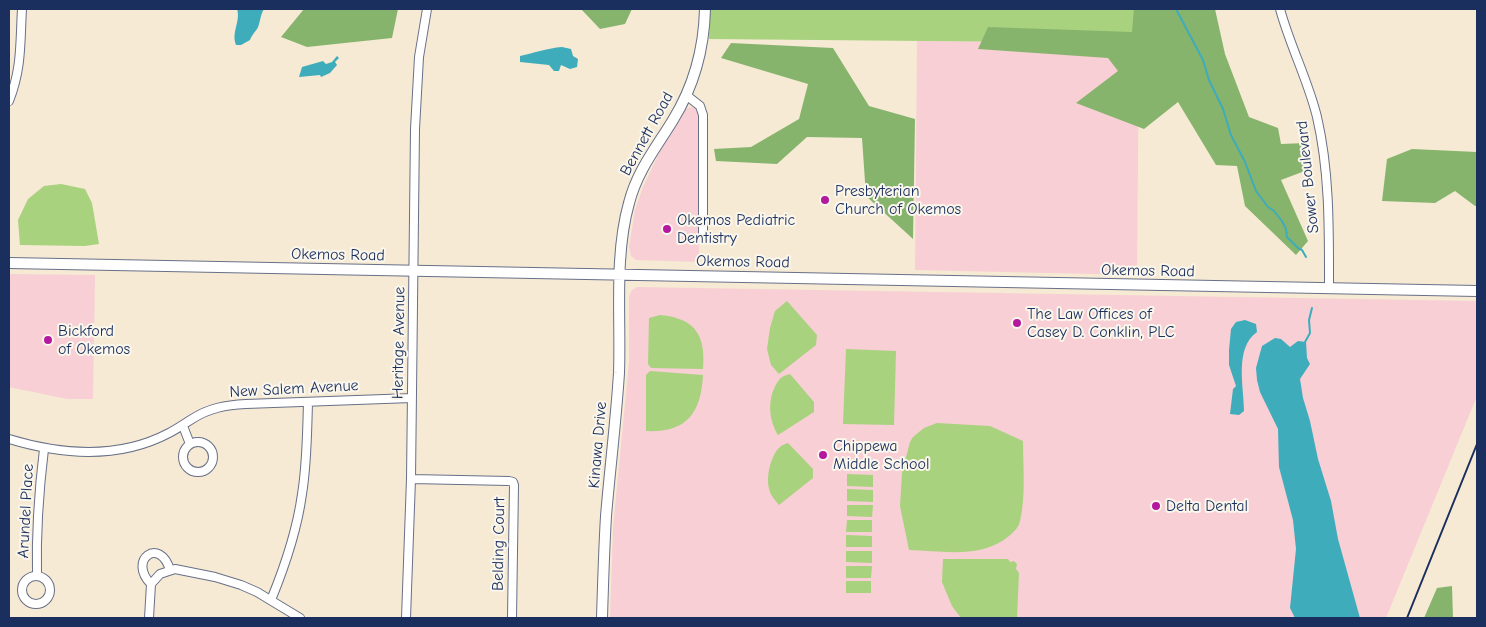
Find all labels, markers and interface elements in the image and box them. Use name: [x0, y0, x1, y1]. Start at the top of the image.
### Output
street label: Bennett Road: [616, 89, 678, 179]
street label: Sower Boulevard: [1293, 120, 1323, 234]
place label: Presbyterian Church of Okemos: [835, 181, 961, 219]
marker: Presbyterian Church of Okemos: [819, 194, 831, 206]
place label: Okemos Pediatric Dentistry: [677, 210, 795, 248]
marker: Okemos Pediatric Dentistry: [661, 223, 673, 235]
street label: Okemos Road: [291, 245, 385, 265]
street label: Okemos Road: [696, 252, 790, 272]
street label: Okemos Road: [1101, 261, 1195, 281]
street label: Heritage Avenue: [388, 287, 410, 399]
place label: The Law Offices of Casey D. Conklin, PLC: [1027, 304, 1175, 342]
marker: The Law Offices of Casey D. Conklin, PLC: [1011, 317, 1023, 329]
place label: Bickford of Okemos: [58, 321, 130, 359]
marker: Bickford of Okemos: [42, 334, 54, 346]
street label: New Salem Avenue: [229, 376, 359, 402]
street label: Kinawa Drive: [585, 401, 611, 489]
place label: Chippewa Middle School: [833, 436, 929, 474]
marker: Chippewa Middle School: [817, 449, 829, 461]
street label: Arundel Place: [14, 463, 38, 559]
place label: Delta Dental: [1166, 496, 1248, 516]
street label: Belding Court: [489, 497, 509, 591]
marker: Delta Dental: [1150, 500, 1162, 512]

